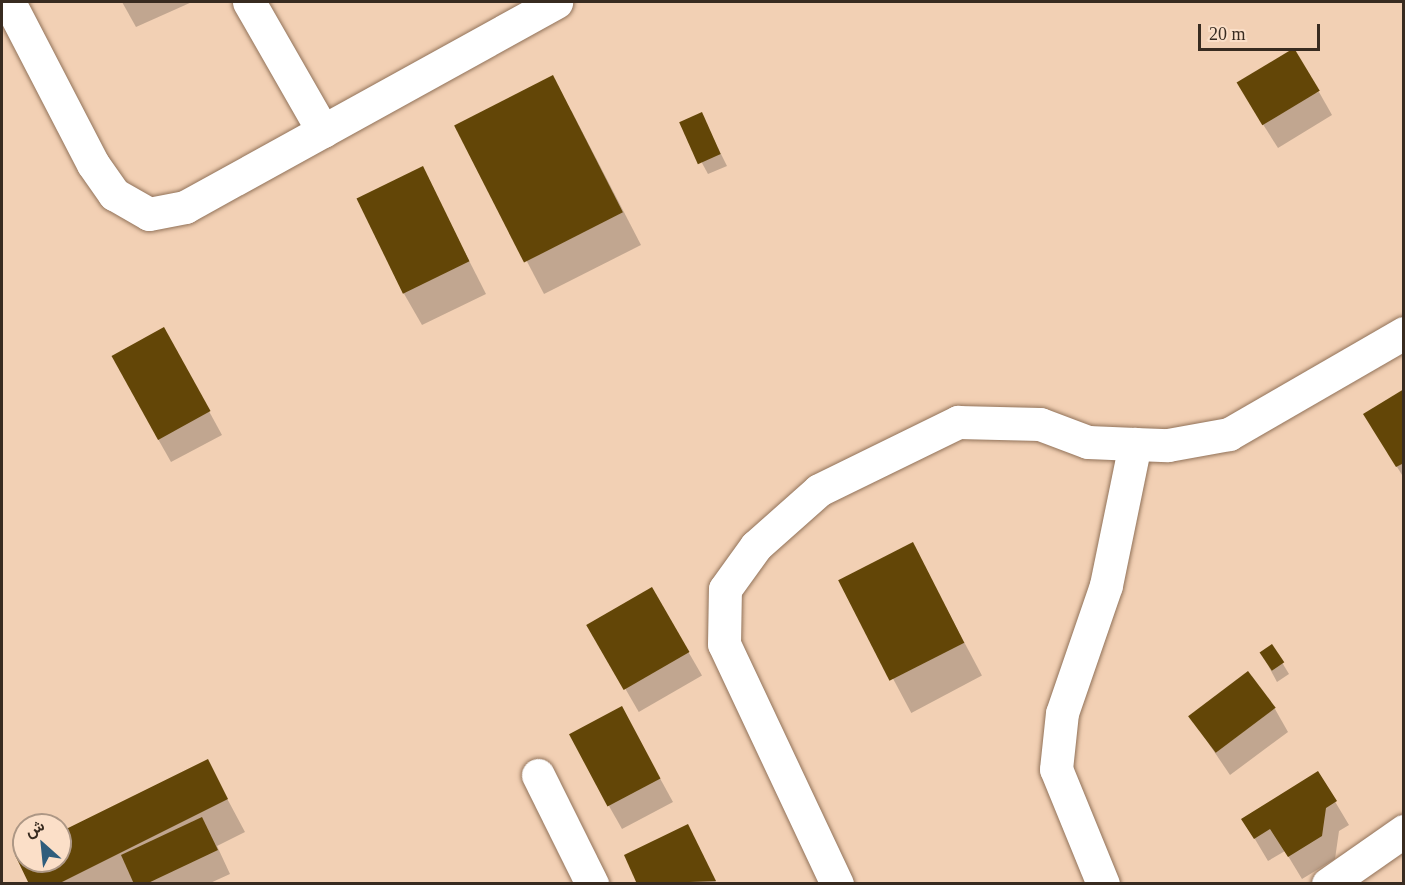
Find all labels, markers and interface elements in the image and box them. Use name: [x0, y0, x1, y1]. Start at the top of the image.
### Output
scale bar: [1201, 12, 1322, 50]
text: 20 m: [1209, 24, 1246, 44]
north arrow: [12, 813, 72, 873]
text: ش: [22, 816, 47, 840]

